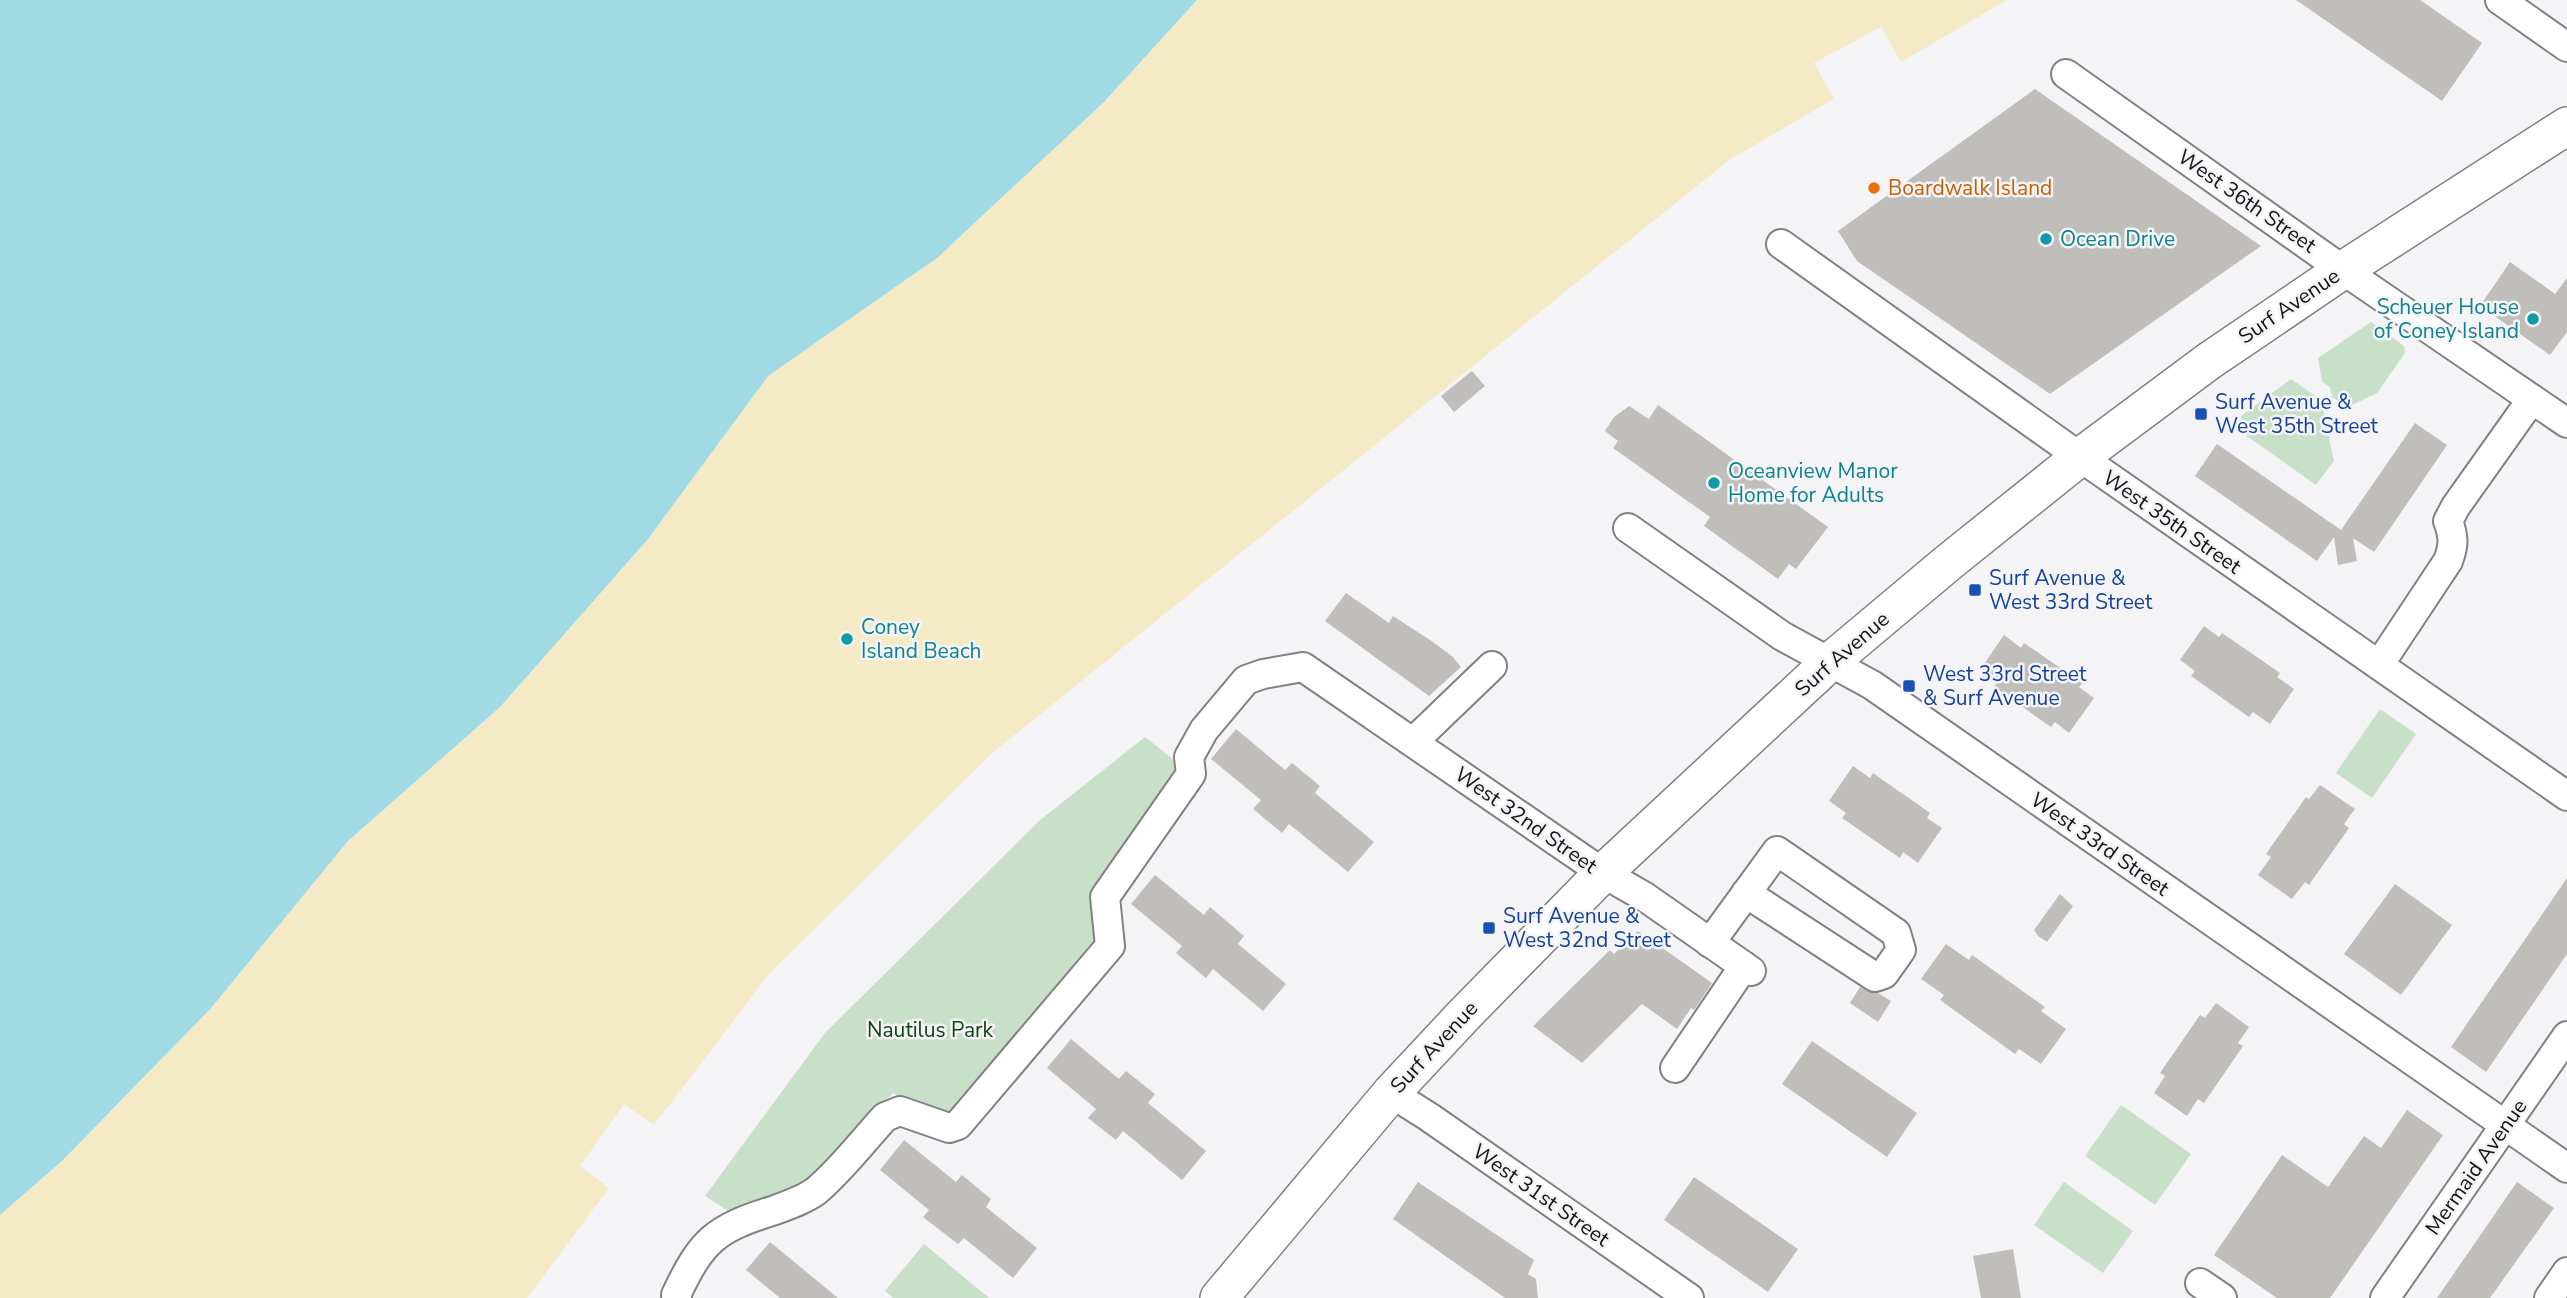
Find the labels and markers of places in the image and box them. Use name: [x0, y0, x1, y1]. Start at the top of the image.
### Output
place label: Boardwalk Island: [1888, 174, 2052, 202]
marker: Boardwalk Island: [1866, 180, 1882, 196]
place label: Ocean Drive: [2060, 225, 2175, 253]
marker: Ocean Drive: [2038, 231, 2054, 247]
place label: Scheuer House of Coney Island: [2374, 293, 2519, 345]
marker: Scheuer House of Coney Island: [2525, 311, 2541, 327]
place label: Surf Avenue & West 35th Street: [2215, 388, 2379, 440]
marker: Surf Avenue & West 35th Street: [2193, 406, 2209, 422]
place label: Oceanview Manor Home for Adults: [1728, 457, 1898, 509]
marker: Oceanview Manor Home for Adults: [1706, 475, 1722, 491]
place label: Surf Avenue & West 33rd Street: [1989, 564, 2153, 616]
marker: Surf Avenue & West 33rd Street: [1967, 582, 1983, 598]
place label: Coney Island Beach: [861, 613, 982, 665]
marker: Coney Island Beach: [839, 631, 855, 647]
place label: West 33rd Street & Surf Avenue: [1923, 660, 2087, 712]
marker: West 33rd Street & Surf Avenue: [1901, 678, 1917, 694]
place label: Surf Avenue & West 32nd Street: [1503, 902, 1672, 954]
marker: Surf Avenue & West 32nd Street: [1481, 920, 1497, 936]

